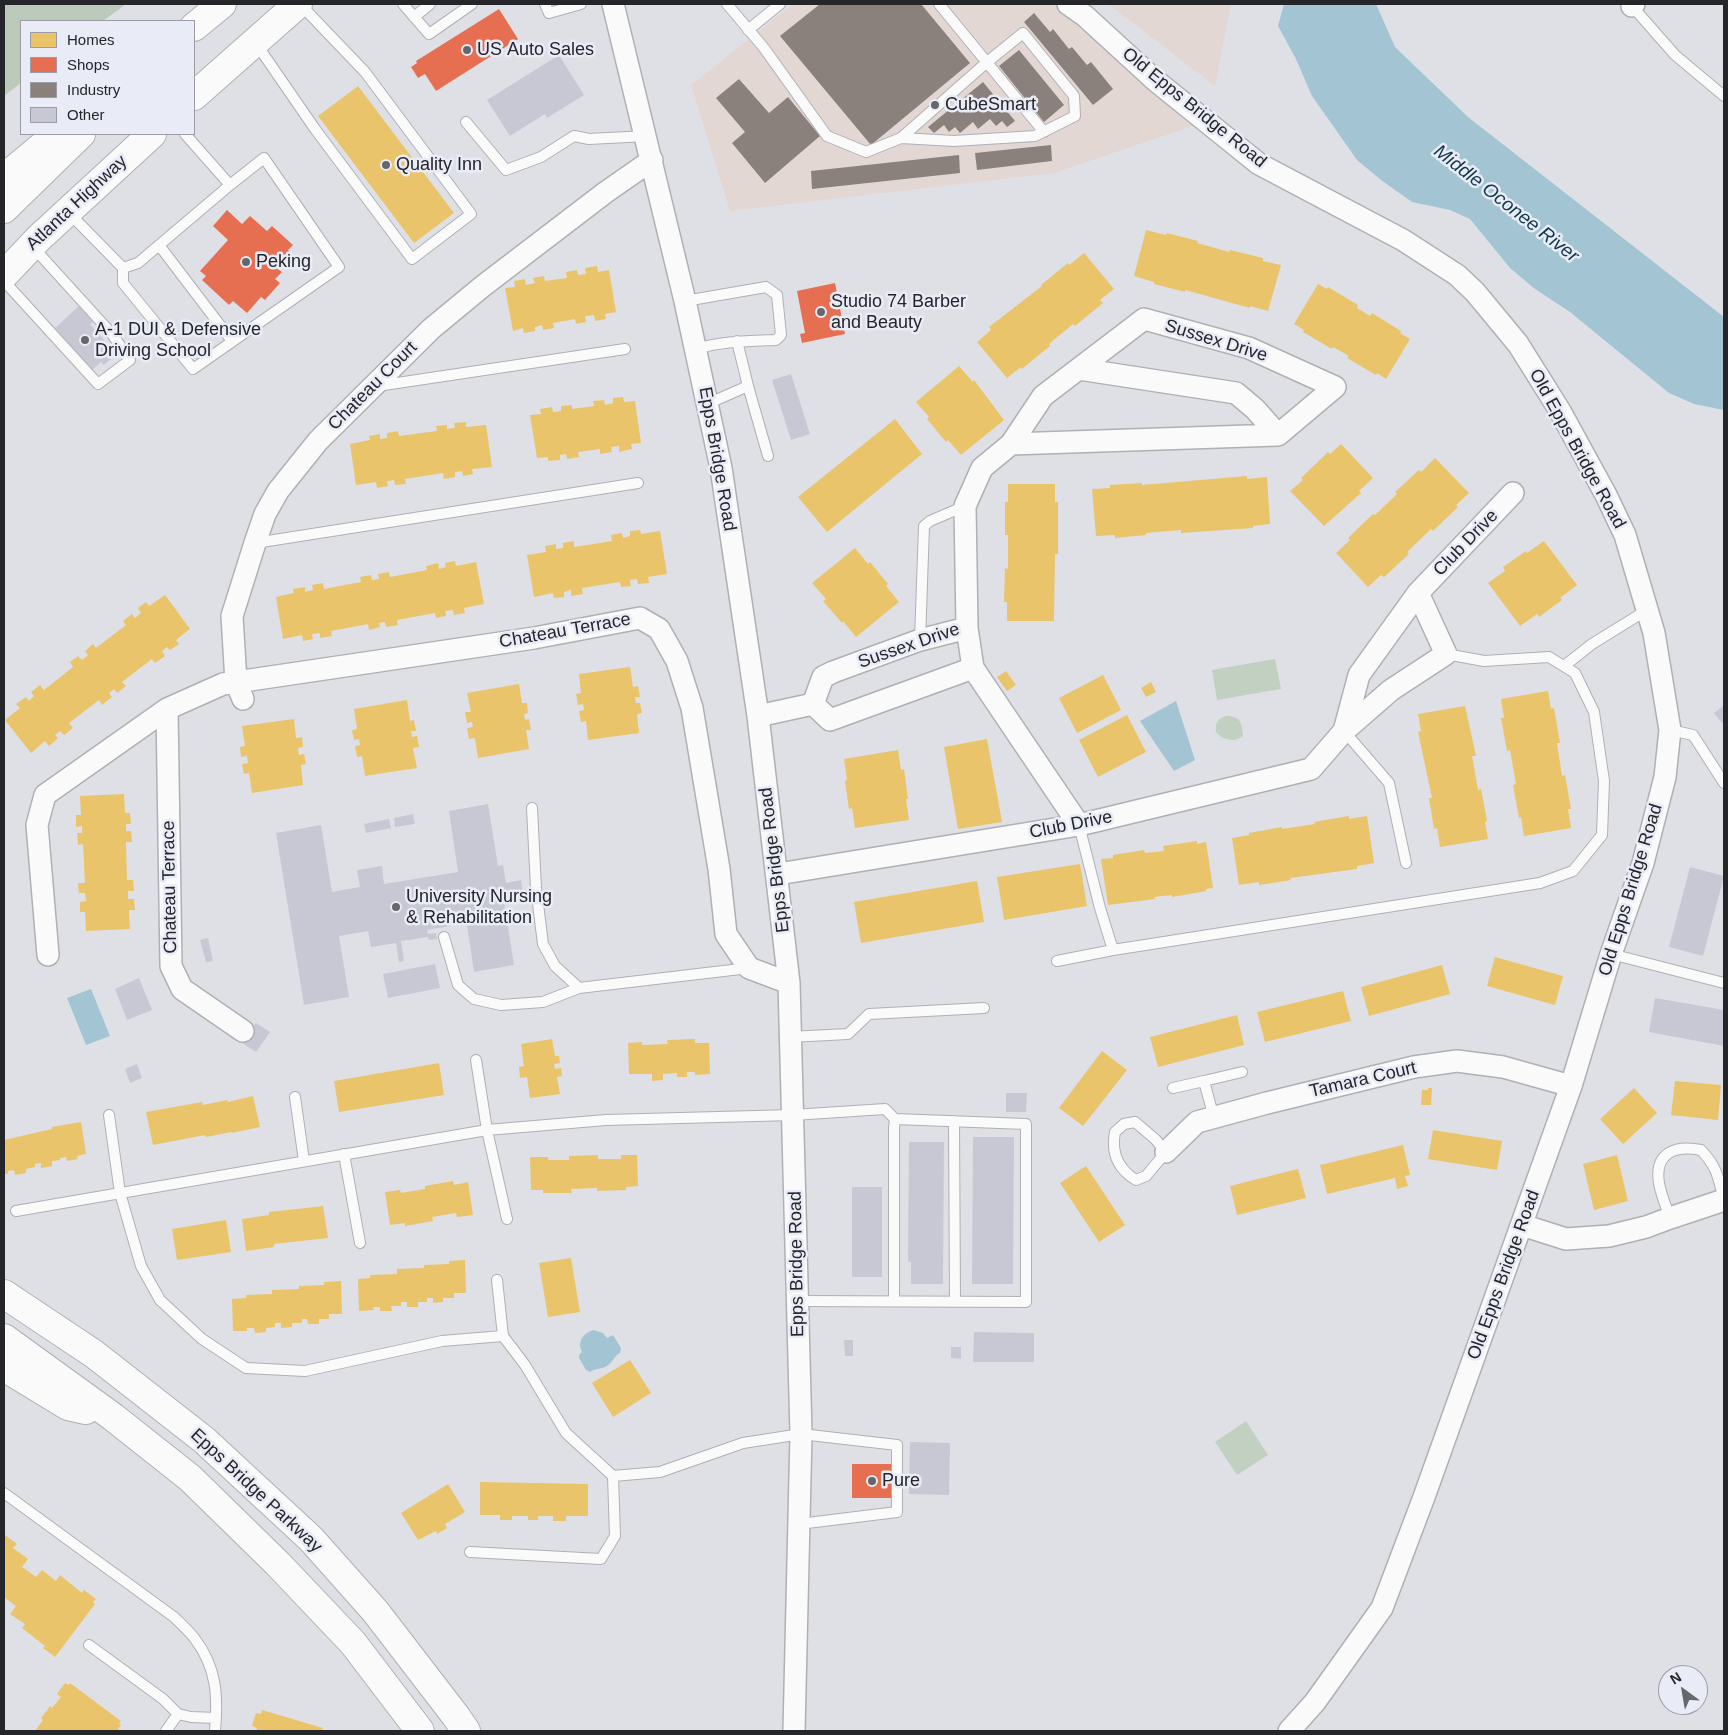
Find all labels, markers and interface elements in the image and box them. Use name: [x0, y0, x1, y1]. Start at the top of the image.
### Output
legend: [20, 20, 195, 135]
text: Homes: [67, 31, 115, 48]
place label: US Auto Sales: [477, 39, 594, 61]
street label: Old Epps Bridge Road: [1118, 43, 1270, 173]
marker: US Auto Sales: [461, 44, 473, 56]
text: Shops: [67, 56, 110, 73]
text: Industry: [67, 81, 120, 98]
place label: CubeSmart: [945, 94, 1036, 116]
marker: CubeSmart: [929, 99, 941, 111]
text: Other: [67, 106, 105, 123]
water label: Middle Oconee River: [1429, 140, 1583, 268]
street label: Atlanta Highway: [22, 151, 132, 255]
place label: Quality Inn: [396, 154, 482, 176]
marker: Quality Inn: [380, 159, 392, 171]
place label: Peking: [256, 251, 311, 273]
marker: Peking: [240, 256, 252, 268]
place label: Studio 74 Barber and Beauty: [831, 291, 966, 334]
marker: Studio 74 Barber and Beauty: [815, 306, 827, 318]
street label: Sussex Drive: [1162, 315, 1270, 367]
place label: A-1 DUI & Defensive Driving School: [95, 319, 261, 362]
marker: A-1 DUI & Defensive Driving School: [79, 334, 91, 346]
street label: Chateau Court: [324, 337, 422, 435]
street label: Old Epps Bridge Road: [1524, 365, 1630, 533]
street label: Epps Bridge Road: [694, 385, 740, 533]
street label: Club Drive: [1429, 505, 1503, 581]
street label: Chateau Terrace: [498, 609, 632, 653]
street label: Sussex Drive: [855, 619, 963, 673]
street label: Epps Bridge Road: [755, 786, 795, 934]
street label: Old Epps Bridge Road: [1594, 801, 1668, 979]
street label: Club Drive: [1028, 806, 1114, 844]
street label: Chateau Terrace: [158, 820, 182, 954]
place label: University Nursing & Rehabilitation: [406, 886, 552, 929]
marker: University Nursing & Rehabilitation: [390, 901, 402, 913]
street label: Tamara Court: [1307, 1057, 1419, 1103]
street label: Old Epps Bridge Road: [1463, 1187, 1545, 1363]
street label: Epps Bridge Road: [785, 1191, 809, 1337]
street label: Epps Bridge Parkway: [186, 1424, 326, 1558]
place label: Pure: [882, 1470, 920, 1492]
marker: Pure: [866, 1475, 878, 1487]
north arrow: [1658, 1665, 1708, 1715]
text: N: [1667, 1669, 1684, 1688]

